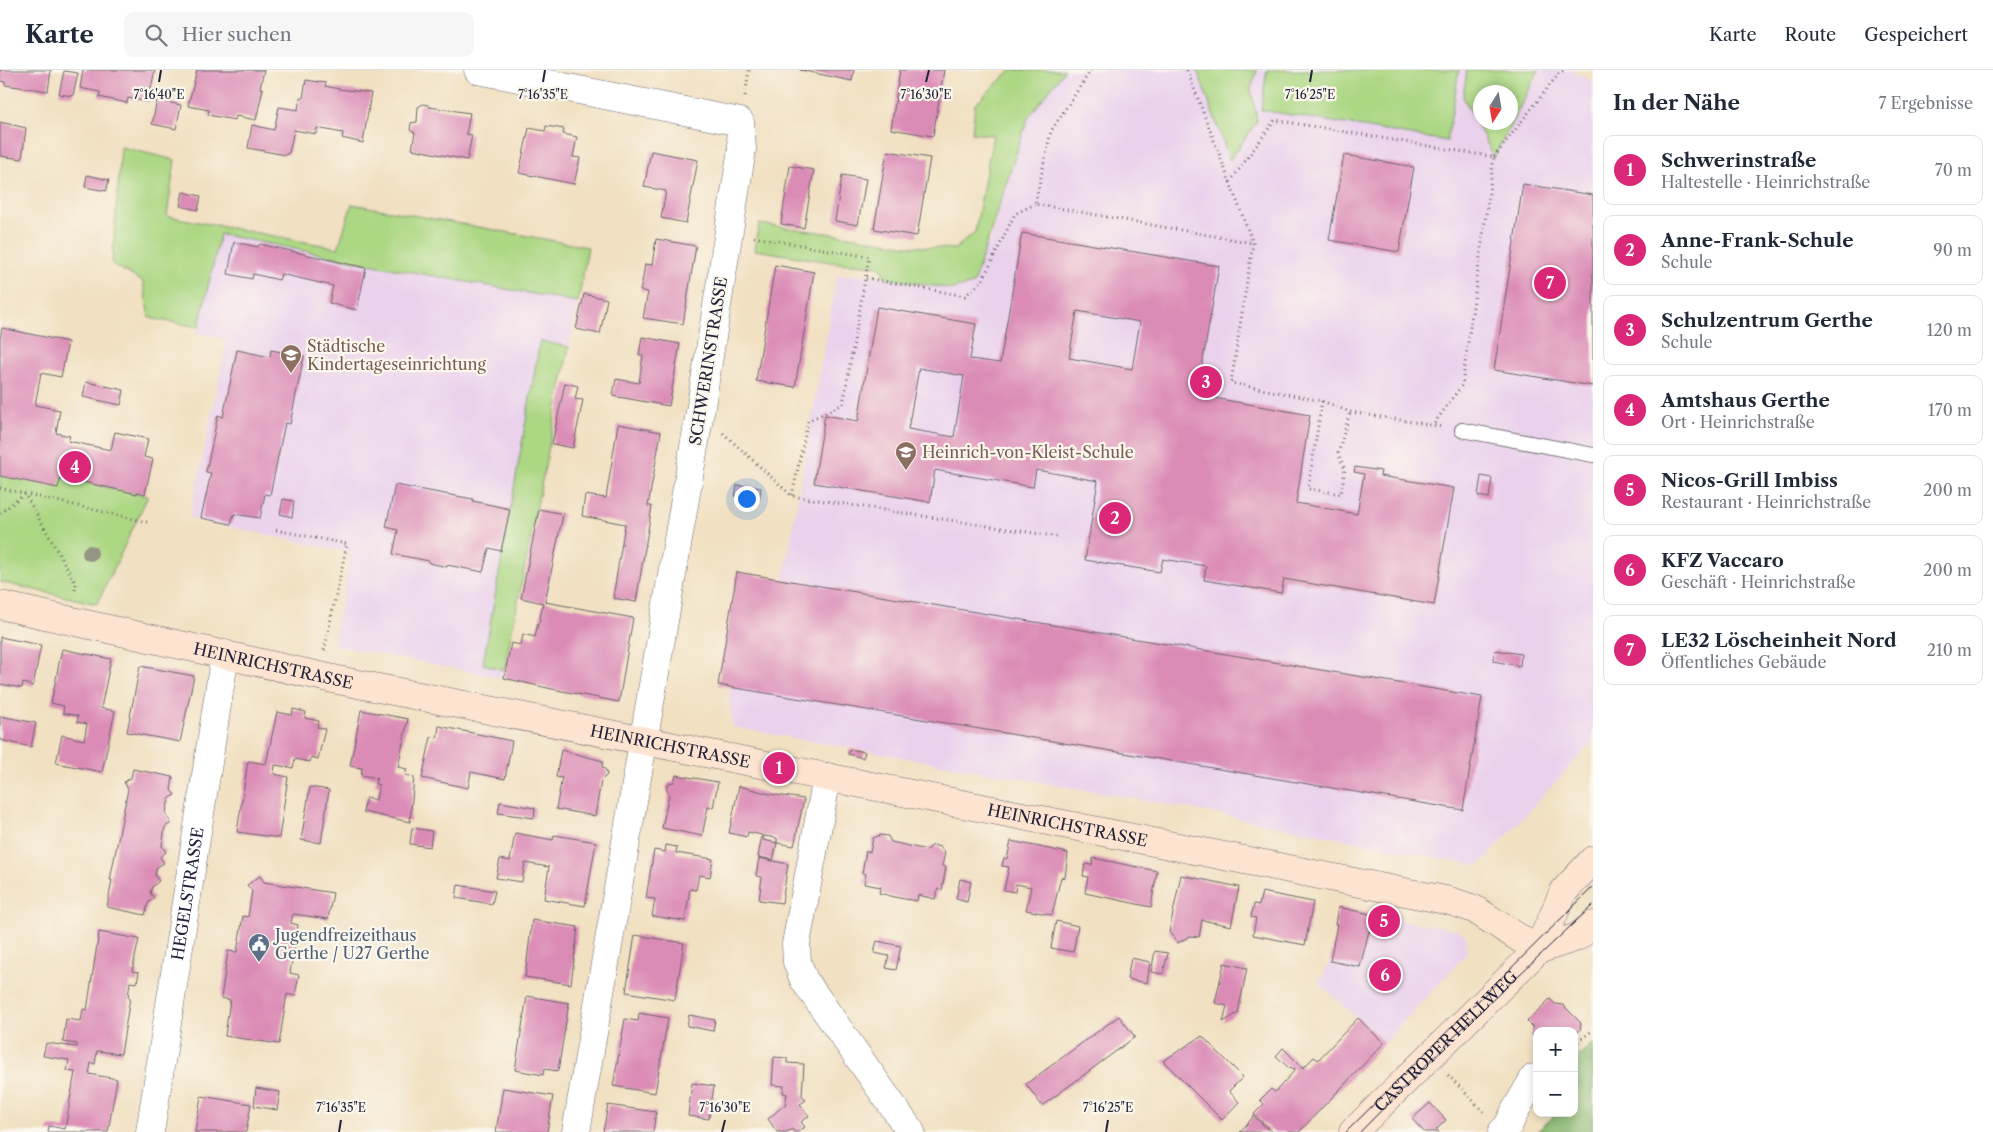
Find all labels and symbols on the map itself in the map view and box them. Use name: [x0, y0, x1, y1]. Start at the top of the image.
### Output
north arrow: [1473, 85, 1518, 130]
text: 7°16'40"E: [134, 87, 185, 102]
text: 7°16'35"E: [518, 87, 568, 102]
text: 7°16'30"E: [900, 87, 952, 102]
text: 7°16'25"E: [1285, 87, 1335, 102]
pin: 7: [1534, 264, 1566, 302]
street label: SCHWERINSTRASSE: [685, 275, 731, 447]
place label: Städtische Kindertageseinrichtung: [307, 336, 487, 374]
school or university icon: Städtische Kindertageseinrichtung: [279, 343, 303, 374]
pin: 3: [1190, 363, 1222, 401]
school or university icon: Heinrich-von-Kleist-Schule: [894, 440, 918, 471]
place label: Heinrich-von-Kleist-Schule: [922, 442, 1134, 462]
pin: 4: [59, 448, 91, 486]
your location: [734, 486, 760, 512]
pin: 2: [1099, 499, 1131, 537]
street label: HEINRICHSTRASSE: [192, 638, 355, 693]
street label: HEINRICHSTRASSE: [588, 720, 752, 772]
pin: 1: [763, 749, 795, 787]
street label: HEINRICHSTRASSE: [986, 799, 1149, 851]
street label: HEGELSTRASSE: [167, 826, 208, 962]
pin: 5: [1368, 902, 1400, 940]
place label: Jugendfreizeithaus Gerthe / U27 Gerthe: [272, 925, 429, 963]
public building icon: Jugendfreizeithaus Gerthe / U27 Gerthe: [247, 932, 271, 963]
pin: 6: [1369, 956, 1401, 994]
street label: CASTROPER HELLWEG: [1370, 966, 1522, 1116]
text: 7°16'35"E: [316, 1100, 366, 1115]
text: 7°16'30"E: [699, 1100, 751, 1115]
text: 7°16'25"E: [1083, 1100, 1133, 1115]

